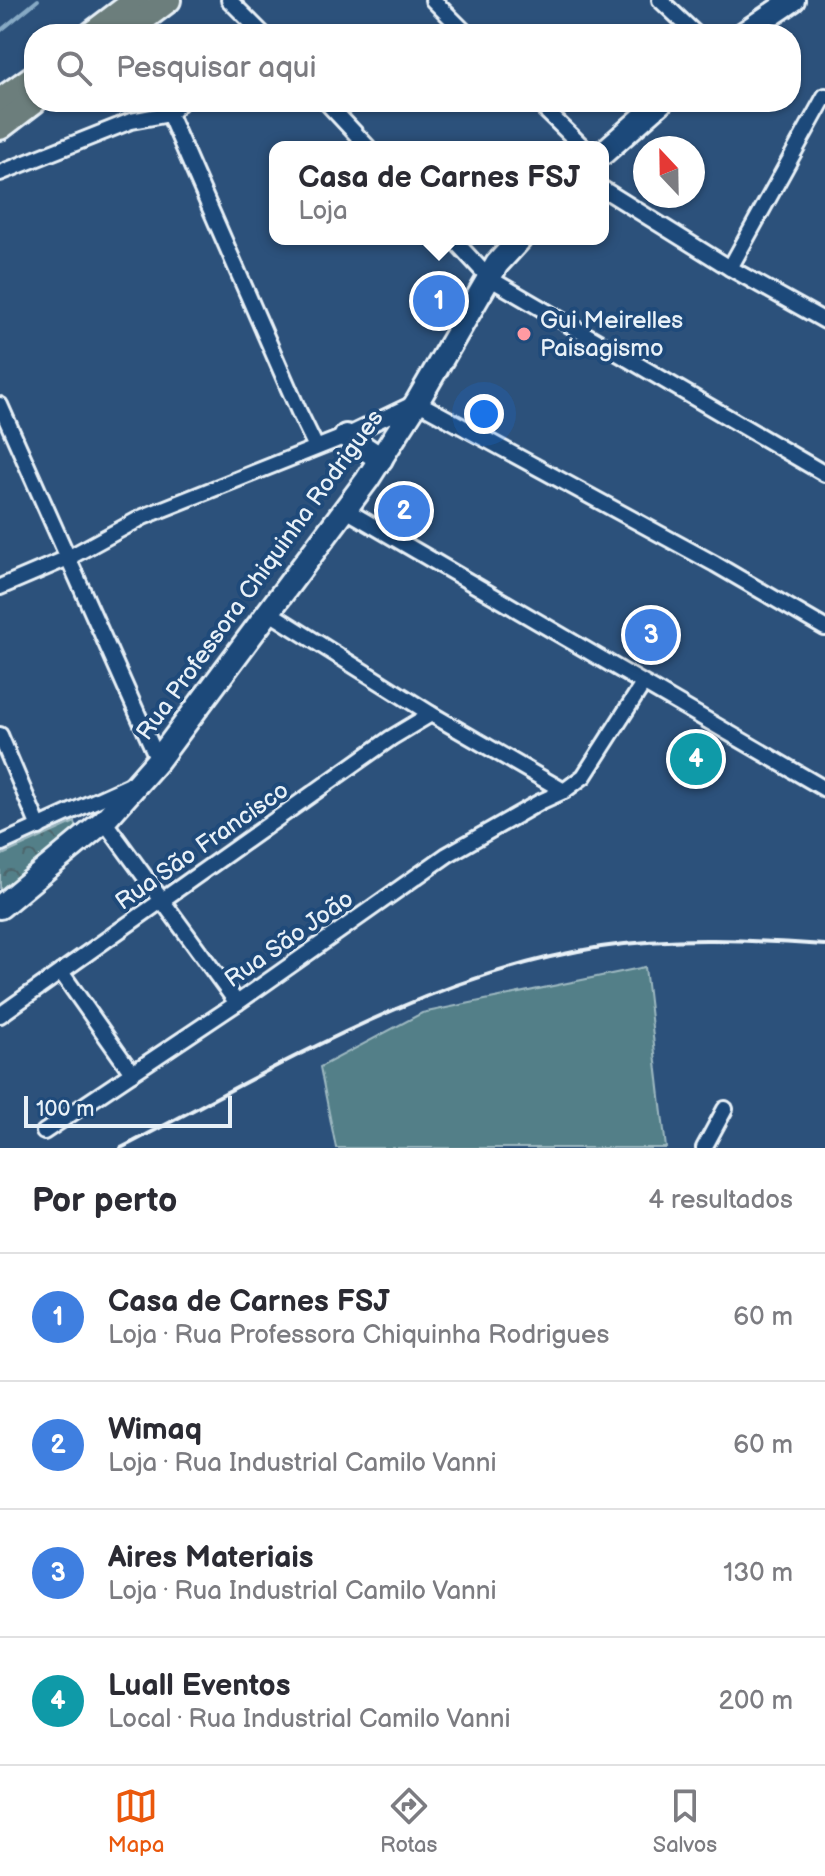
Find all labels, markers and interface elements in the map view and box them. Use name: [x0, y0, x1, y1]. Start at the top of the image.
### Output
search box: [24, 24, 801, 112]
icon: search: [52, 46, 96, 90]
text: Pesquisar aqui: [116, 50, 317, 86]
north arrow: [633, 136, 705, 208]
popup: [269, 141, 609, 245]
text: Casa de Carnes FSJ: [298, 160, 580, 196]
text: Loja: [298, 196, 348, 227]
pin: 1: [413, 271, 465, 331]
place label: Gui Meirelles Paisagismo: [540, 306, 683, 363]
marker: Gui Meirelles Paisagismo: [515, 325, 533, 343]
your location: [464, 394, 504, 434]
street label: Rua Professora Chiquinha Rodrigues: [130, 404, 390, 746]
pin: 2: [378, 481, 430, 541]
pin: 3: [625, 605, 677, 665]
pin: 4: [670, 729, 722, 789]
street label: Rua São Francisco: [110, 775, 294, 917]
street label: Rua São João: [219, 884, 359, 994]
scale bar: [24, 1092, 232, 1128]
text: 100 m: [36, 1096, 95, 1123]
text: Por perto: [32, 1180, 177, 1221]
text: 4 resultados: [648, 1185, 793, 1216]
text: Casa de Carnes FSJ: [108, 1284, 389, 1320]
text: 1: [53, 1302, 63, 1333]
text: 60 m: [733, 1302, 793, 1333]
text: Loja · Rua Professora Chiquinha Rodrigues: [108, 1320, 609, 1351]
text: Wimaq: [108, 1412, 202, 1448]
text: 2: [50, 1430, 66, 1461]
text: 60 m: [733, 1430, 793, 1461]
text: Loja · Rua Industrial Camilo Vanni: [108, 1448, 497, 1479]
text: Aires Materiais: [108, 1540, 314, 1576]
text: 3: [50, 1558, 66, 1589]
text: 130 m: [723, 1558, 793, 1589]
text: Loja · Rua Industrial Camilo Vanni: [108, 1576, 497, 1607]
text: Luall Eventos: [108, 1668, 290, 1704]
text: 4: [50, 1686, 66, 1717]
text: 200 m: [719, 1686, 793, 1717]
text: Local · Rua Industrial Camilo Vanni: [108, 1704, 510, 1735]
tab: Mapa: [108, 1784, 164, 1859]
tab: Rotas: [380, 1784, 437, 1859]
tab: Salvos: [653, 1784, 717, 1859]

